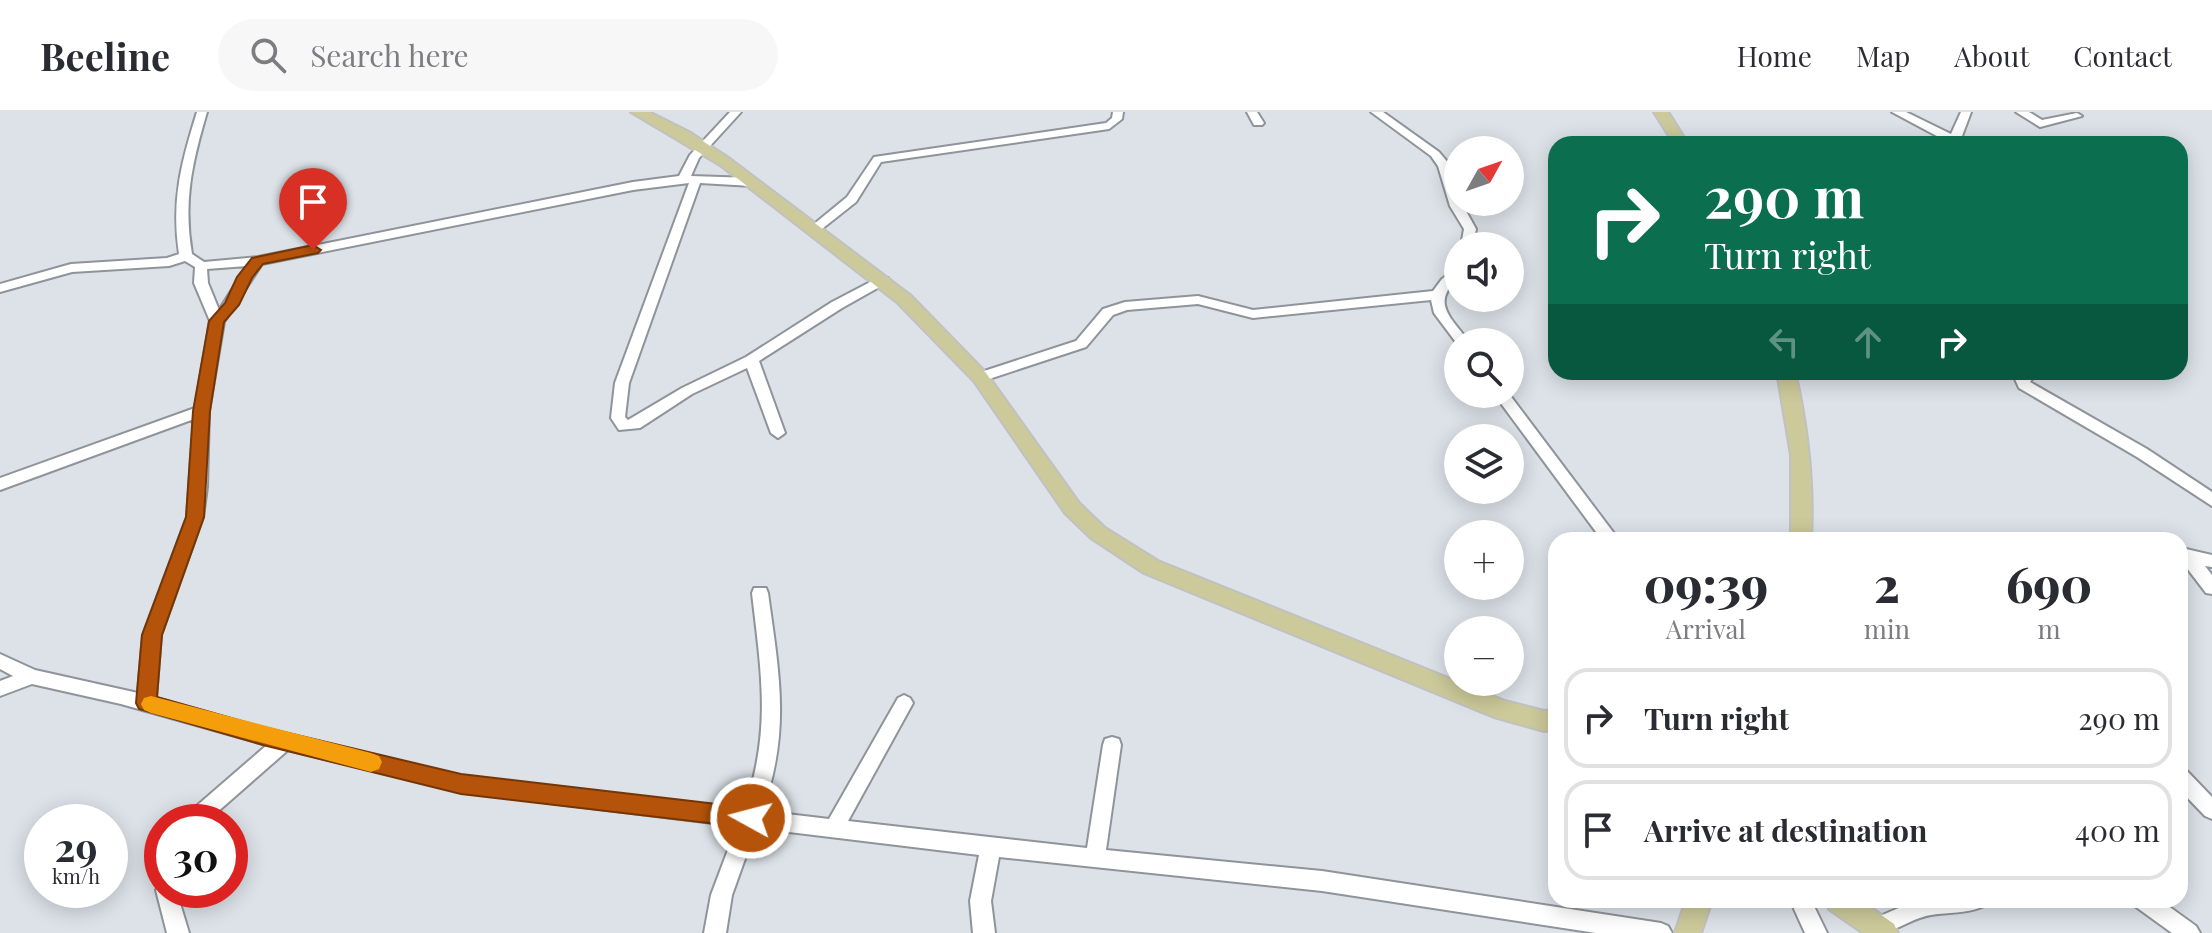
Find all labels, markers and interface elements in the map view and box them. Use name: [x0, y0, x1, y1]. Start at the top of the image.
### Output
search box: [218, 19, 778, 91]
text: Beeline: [40, 30, 170, 81]
icon: search: [246, 33, 290, 77]
text: Search here: [310, 35, 469, 75]
text: Home: [1737, 37, 1812, 74]
text: Map: [1856, 37, 1910, 74]
text: About: [1954, 37, 2029, 74]
text: Contact: [2073, 37, 2172, 74]
north arrow: [1444, 136, 1524, 216]
map controls: [1444, 136, 1524, 696]
text: 290 m: [1704, 158, 1864, 233]
pin: [279, 168, 347, 250]
icon: right: [1572, 168, 1676, 272]
icon: arrive: [291, 180, 335, 224]
text: Turn right: [1704, 230, 1871, 278]
button: sound: [1444, 232, 1524, 312]
icon: left: [1762, 320, 1806, 364]
icon: ahead: [1846, 320, 1890, 364]
icon: right: [1930, 320, 1974, 364]
button: search: [1444, 328, 1524, 408]
button: layers: [1444, 424, 1524, 504]
button: +: [1444, 520, 1524, 600]
text: 09:39: [1644, 551, 1768, 615]
text: 2: [1874, 551, 1900, 615]
text: 690: [2006, 551, 2092, 615]
text: Arrival: [1666, 611, 1746, 646]
text: min: [1864, 611, 1910, 646]
text: m: [2037, 611, 2061, 646]
button: −: [1444, 616, 1524, 696]
icon: right: [1576, 696, 1620, 740]
text: Turn right: [1644, 698, 1789, 738]
text: 290 m: [2078, 698, 2160, 738]
position arrow: [709, 776, 793, 860]
speed limit sign: 30: [144, 804, 248, 908]
icon: arrive: [1576, 808, 1620, 852]
text: Arrive at destination: [1644, 810, 1927, 850]
text: 400 m: [2075, 810, 2160, 850]
text: 29: [54, 819, 98, 872]
text: km/h: [52, 862, 100, 889]

